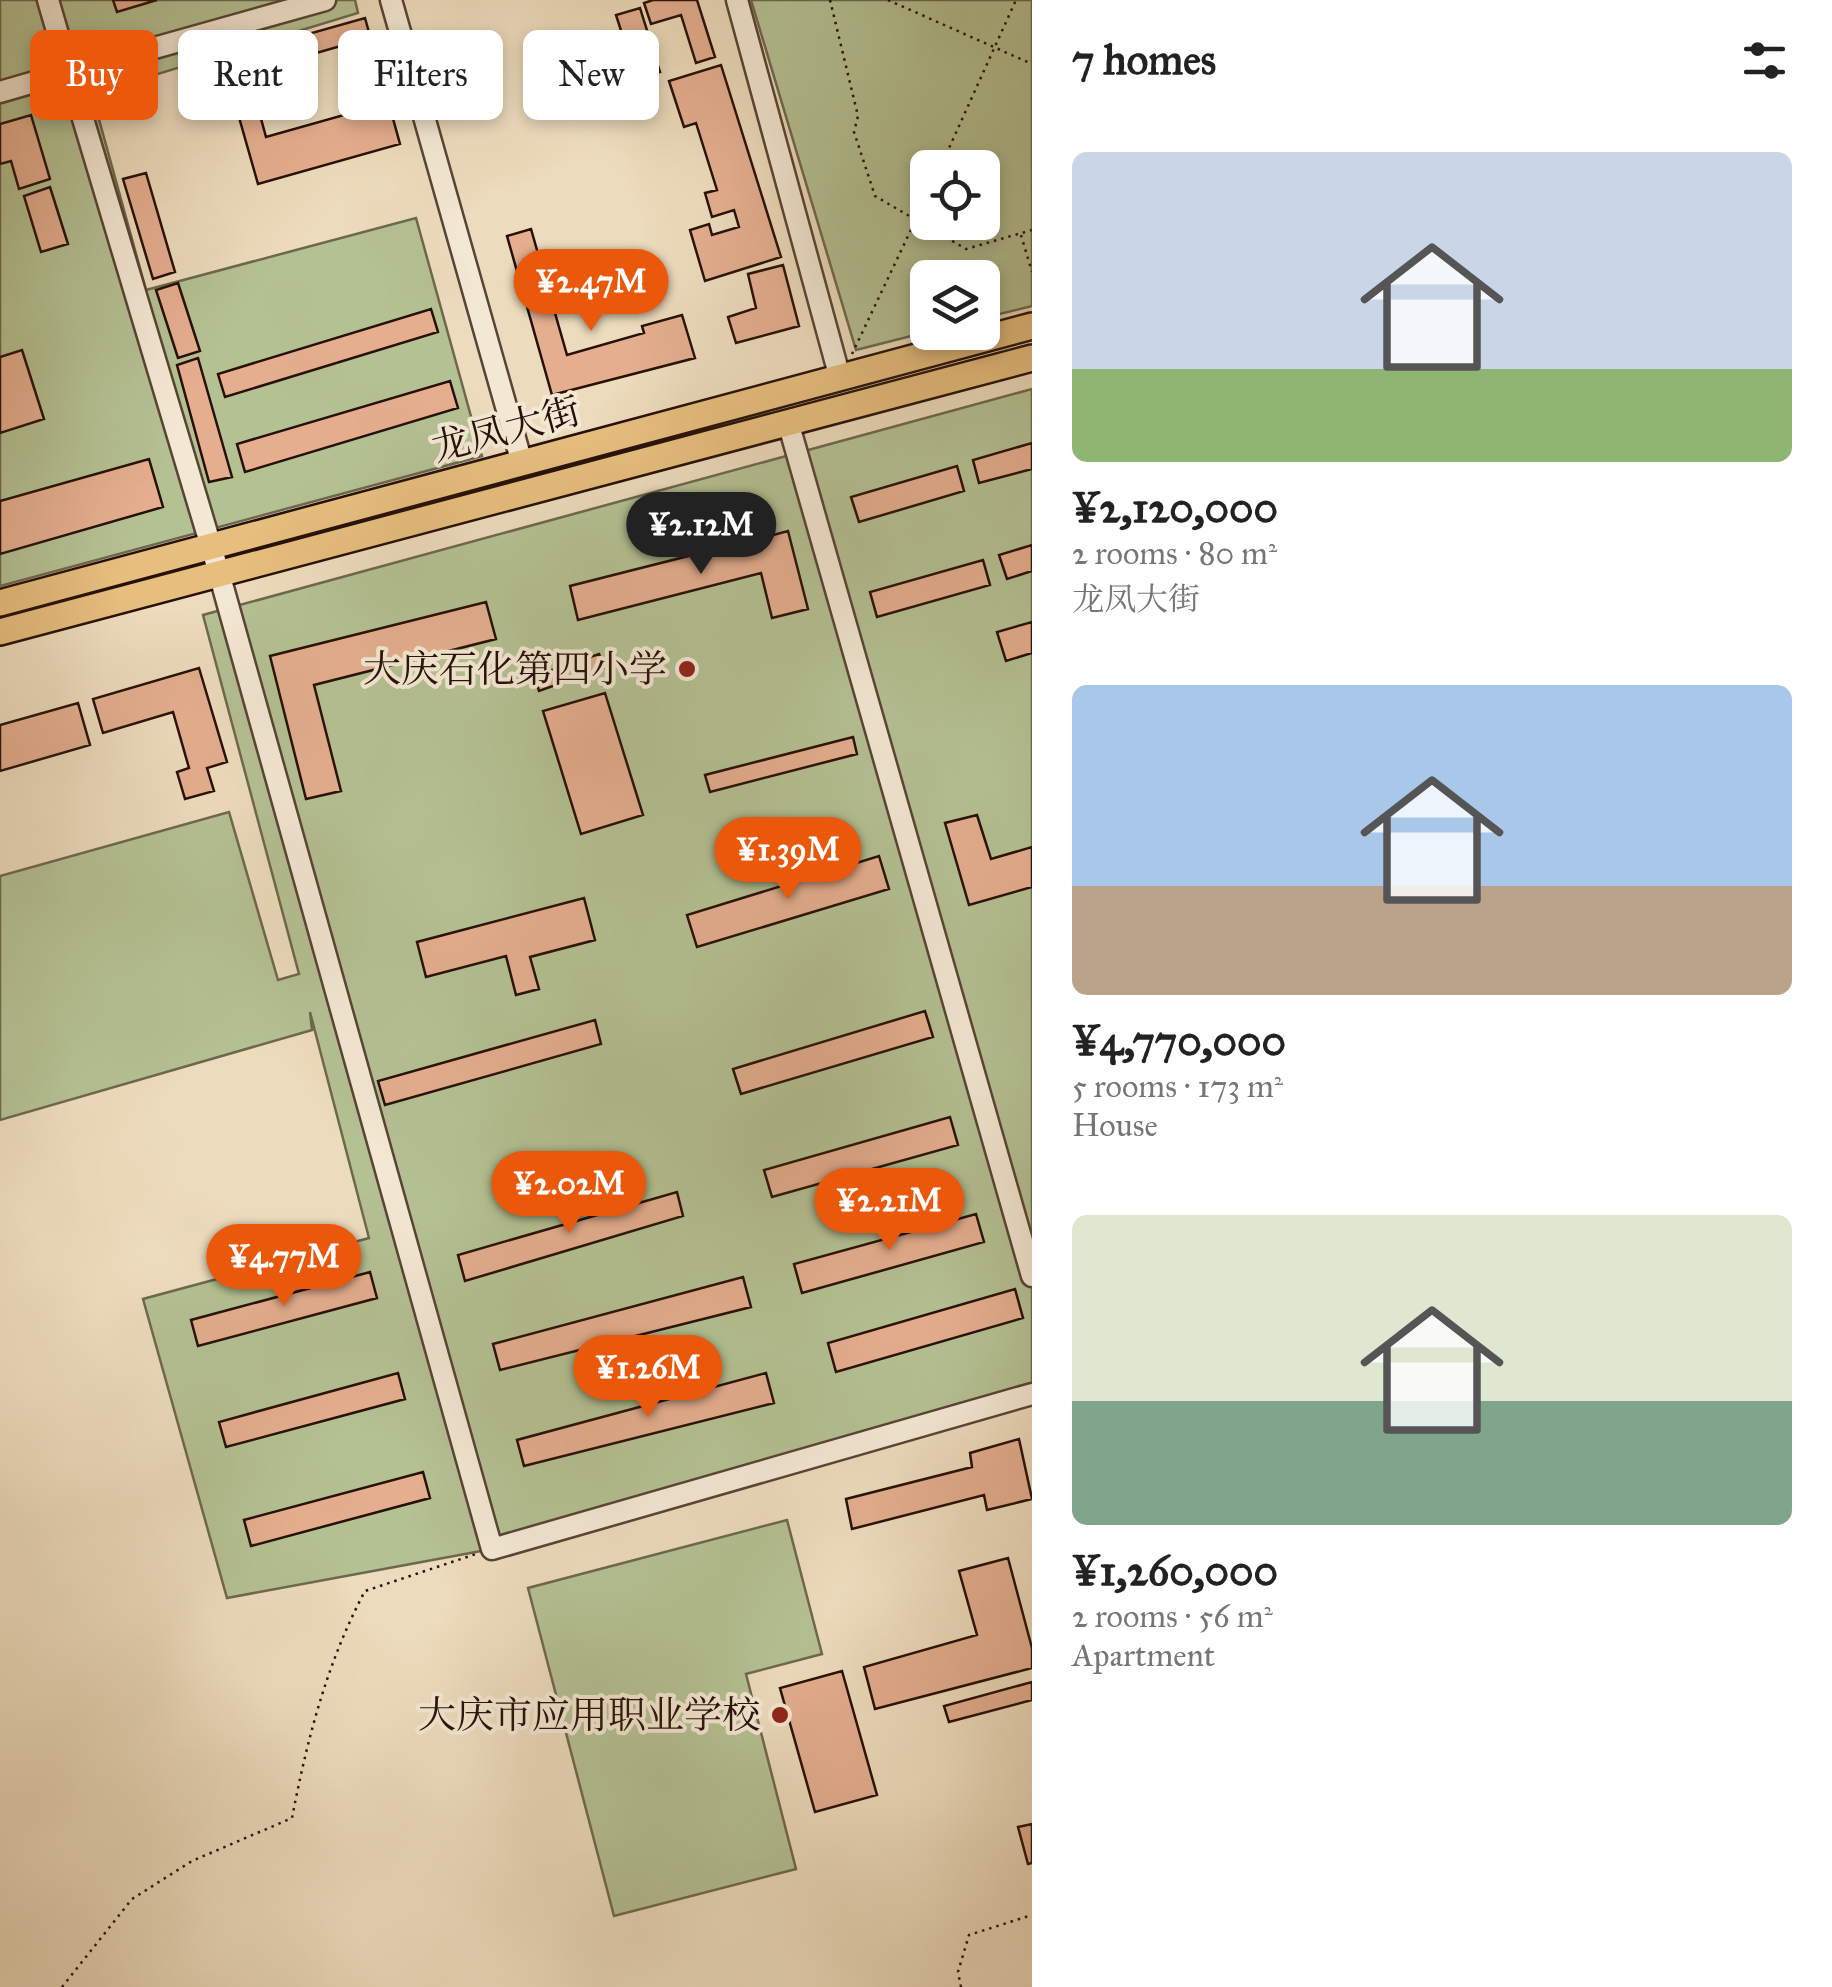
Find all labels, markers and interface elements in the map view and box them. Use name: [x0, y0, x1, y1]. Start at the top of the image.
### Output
chip: Buy: [30, 30, 158, 120]
chip: Rent: [178, 30, 318, 120]
chip: Filters: [338, 30, 503, 120]
chip: New: [523, 30, 659, 120]
icon: filters: [1737, 33, 1792, 88]
text: 7 homes: [1072, 34, 1216, 86]
map controls: [910, 150, 1000, 350]
button: locate: [910, 150, 1000, 240]
icon: home: [1342, 217, 1522, 397]
pin: ¥2.47M: [510, 249, 672, 334]
button: layers: [910, 260, 1000, 350]
text: ¥2.47M: [536, 262, 646, 301]
street label: 龙凤大街: [427, 387, 585, 471]
text: ¥2,120,000: [1072, 482, 1278, 534]
pin: ¥2.12M: [620, 492, 782, 577]
text: ¥2.12M: [648, 505, 754, 544]
text: 2 rooms · 80 m²: [1072, 534, 1277, 573]
text: 龙凤大街: [1072, 580, 1200, 619]
place label: 大庆石化第四小学: [363, 646, 667, 692]
marker: 大庆石化第四小学: [676, 658, 698, 680]
icon: home: [1342, 750, 1522, 930]
pin: ¥1.39M: [707, 817, 869, 902]
text: ¥1.39M: [736, 830, 840, 869]
text: ¥4,770,000: [1072, 1015, 1286, 1067]
text: 5 rooms · 173 m²: [1072, 1067, 1283, 1106]
text: House: [1072, 1106, 1158, 1145]
pin: ¥2.02M: [488, 1151, 650, 1236]
text: ¥2.02M: [513, 1164, 625, 1203]
pin: ¥2.21M: [808, 1168, 970, 1253]
text: ¥2.21M: [836, 1181, 942, 1220]
pin: ¥4.77M: [203, 1224, 365, 1309]
text: ¥4.77M: [228, 1237, 340, 1276]
icon: home: [1342, 1280, 1522, 1460]
pin: ¥1.26M: [567, 1335, 729, 1420]
text: ¥1.26M: [595, 1348, 701, 1387]
text: ¥1,260,000: [1072, 1545, 1278, 1597]
text: 2 rooms · 56 m²: [1072, 1597, 1273, 1636]
text: Apartment: [1072, 1636, 1215, 1675]
place label: 大庆市应用职业学校: [418, 1692, 760, 1738]
marker: 大庆市应用职业学校: [769, 1704, 791, 1726]

